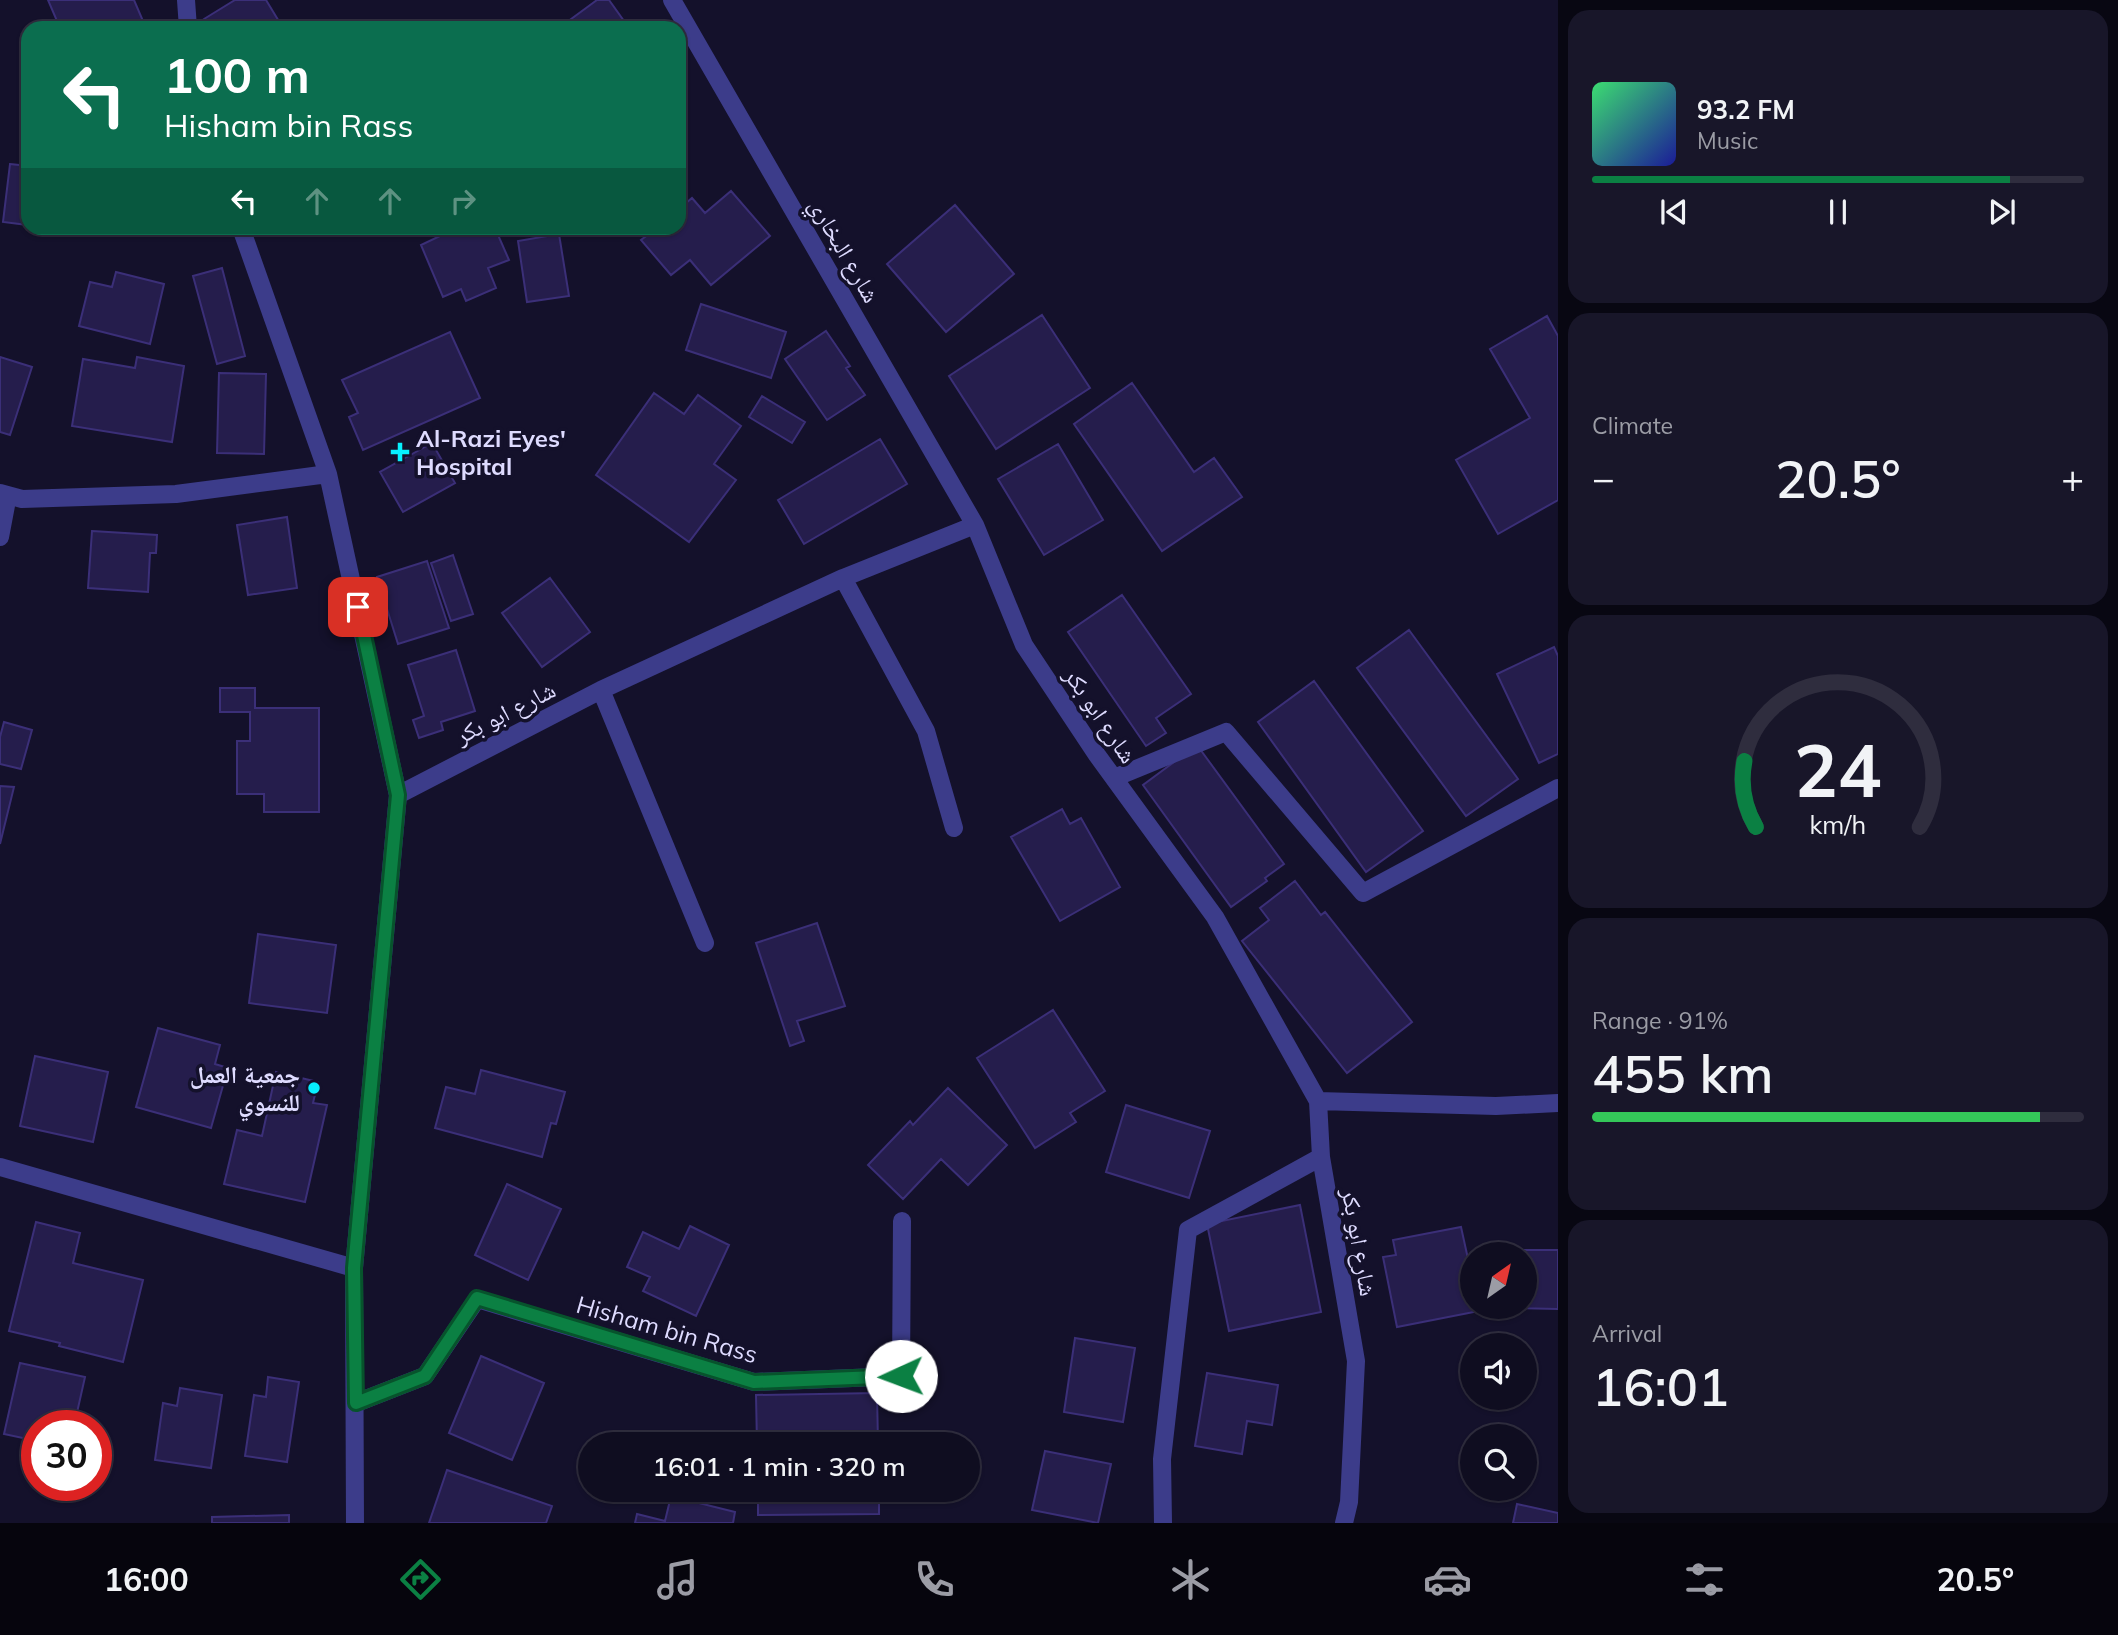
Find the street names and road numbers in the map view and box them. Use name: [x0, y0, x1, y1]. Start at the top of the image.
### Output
street label: شارع البخاري: [799, 192, 887, 310]
street label: شارع ابو بكر: [1057, 661, 1144, 769]
street label: شارع ابو بكر: [449, 674, 561, 751]
street label: شارع ابو بكر: [1335, 1185, 1384, 1298]
street label: Hisham bin Rass: [573, 1289, 761, 1369]

